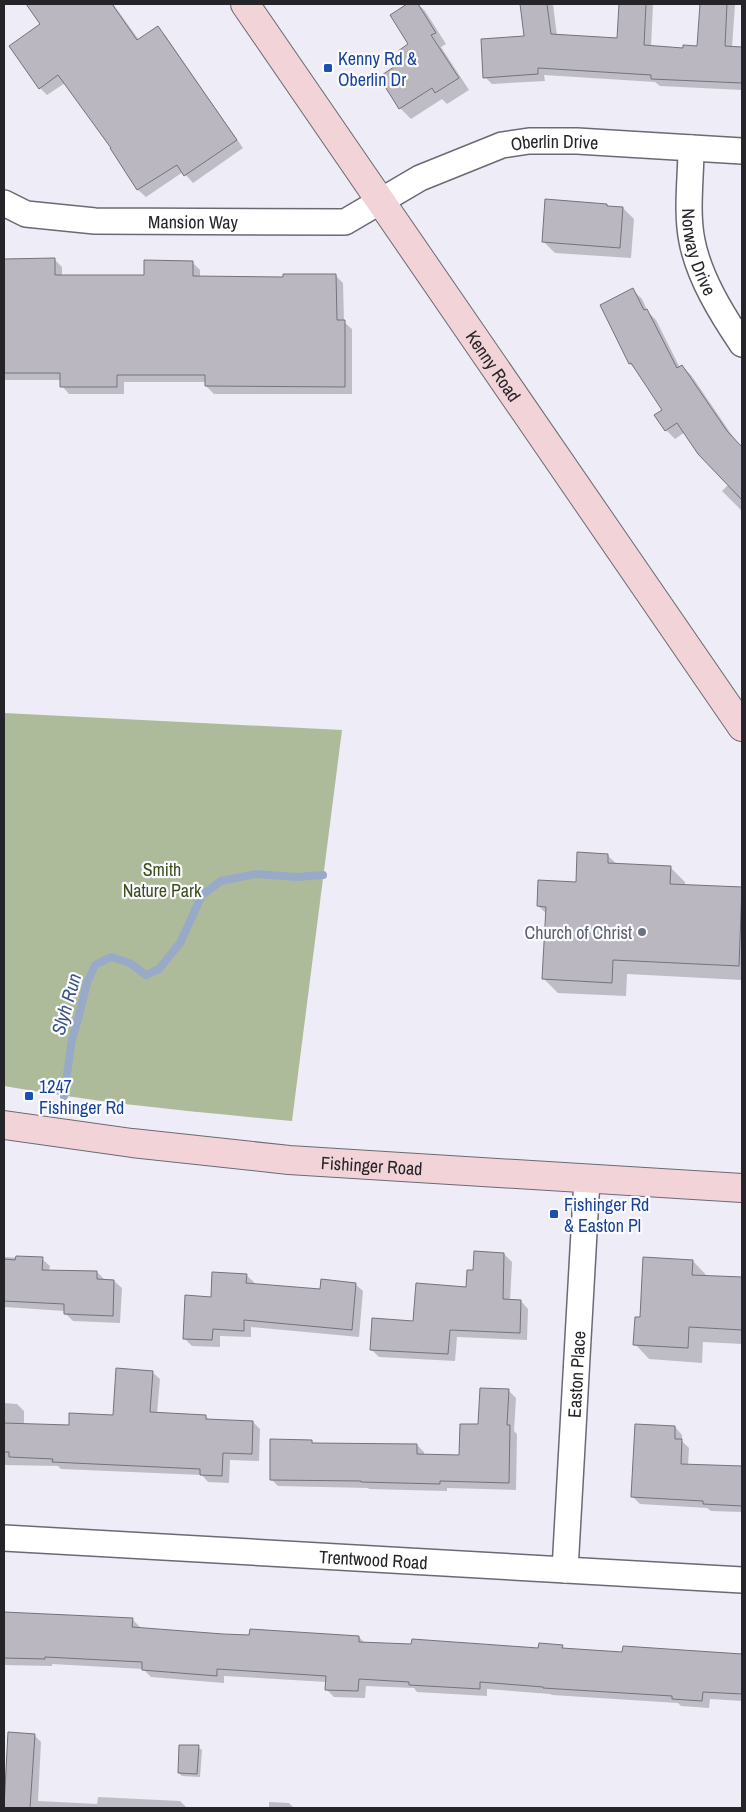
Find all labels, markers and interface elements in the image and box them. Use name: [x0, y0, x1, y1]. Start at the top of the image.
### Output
place label: Kenny Rd & Oberlin Dr: [338, 46, 417, 92]
marker: Kenny Rd & Oberlin Dr: [322, 62, 334, 74]
street label: Oberlin Drive: [509, 128, 599, 156]
street label: Norway Drive: [677, 208, 723, 299]
street label: Mansion Way: [148, 209, 239, 234]
street label: Kenny Road: [460, 325, 527, 406]
park label: Smith Nature Park: [123, 857, 202, 903]
place label: Church of Christ: [525, 920, 632, 945]
marker: Church of Christ: [636, 926, 648, 938]
water label: Slyh Run: [45, 970, 87, 1038]
place label: 1247 Fishinger Rd: [39, 1074, 124, 1120]
marker: 1247 Fishinger Rd: [23, 1090, 35, 1102]
street label: Fishinger Road: [320, 1149, 423, 1181]
place label: Fishinger Rd & Easton Pl: [564, 1192, 649, 1238]
marker: Fishinger Rd & Easton Pl: [548, 1208, 560, 1220]
street label: Easton Place: [561, 1330, 591, 1418]
street label: Trentwood Road: [318, 1543, 428, 1575]

